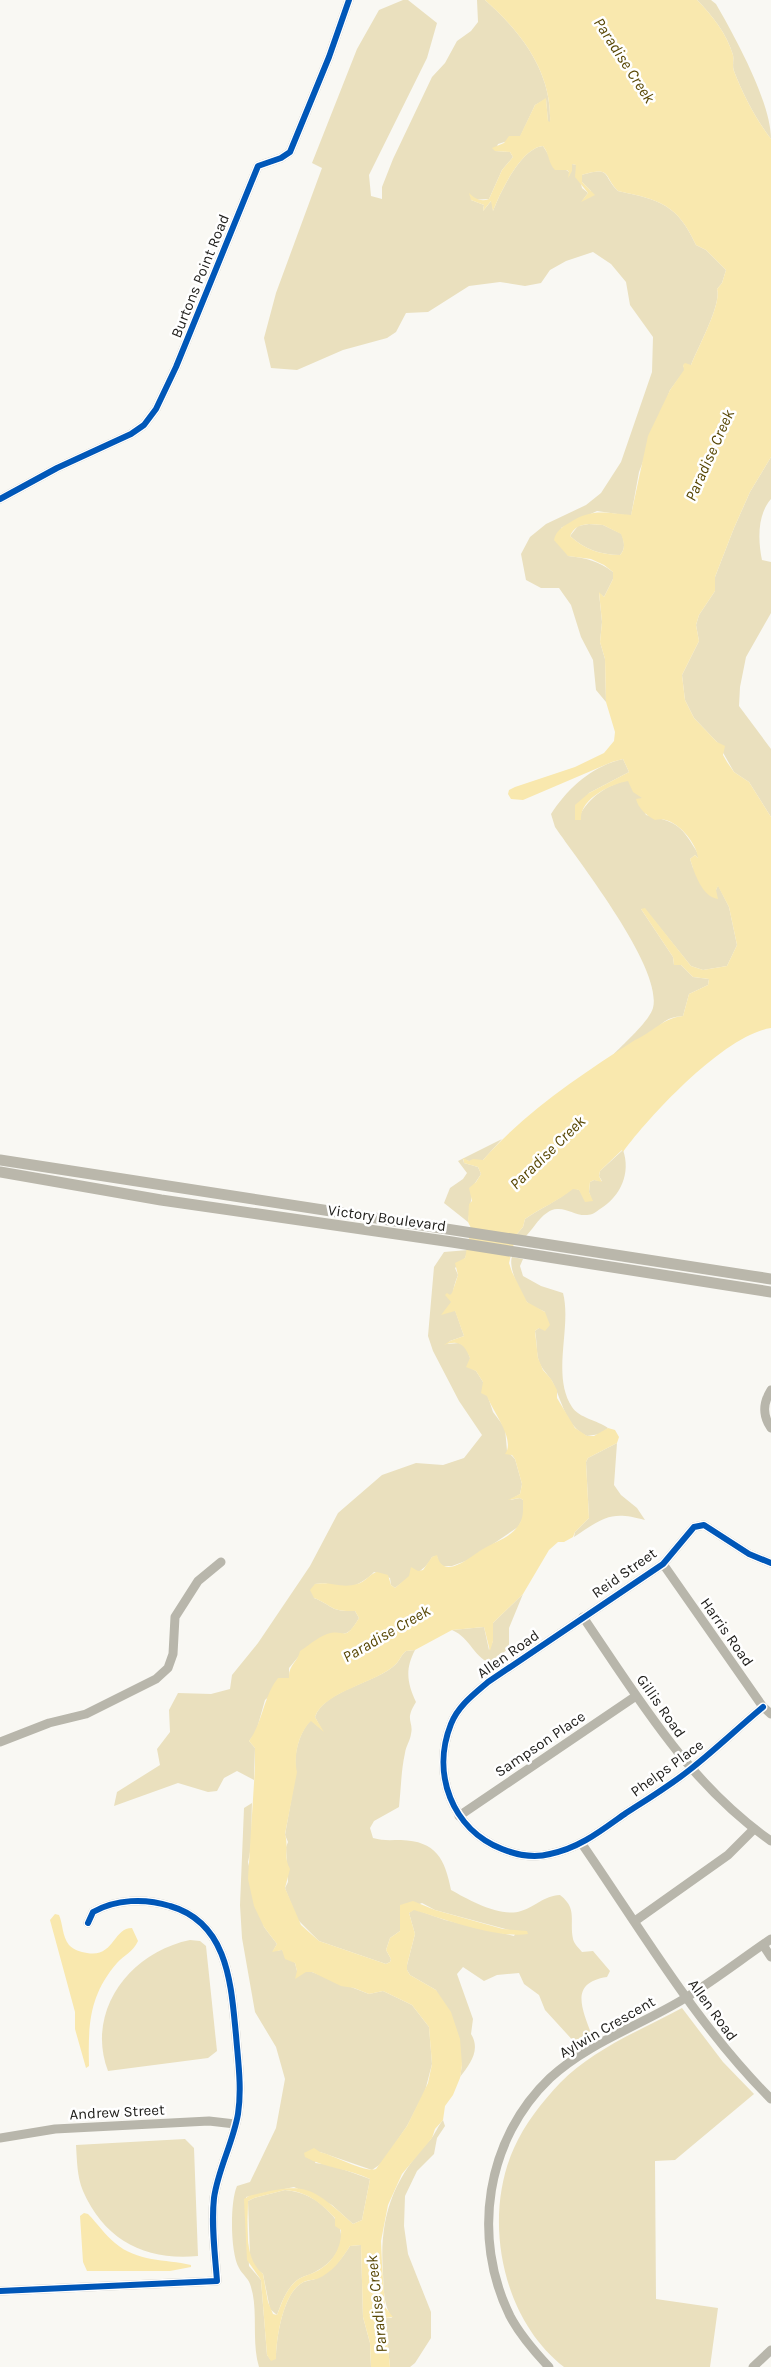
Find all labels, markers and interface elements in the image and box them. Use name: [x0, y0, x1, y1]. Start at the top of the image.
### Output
water label: Paradise Creek: [590, 14, 660, 107]
street label: Burtons Point Road: [167, 211, 233, 341]
water label: Paradise Creek: [681, 406, 738, 504]
water label: Paradise Creek: [505, 1111, 590, 1193]
street label: Victory Boulevard: [327, 1201, 447, 1235]
street label: Reid Street: [588, 1544, 660, 1602]
street label: Harris Road: [697, 1594, 757, 1670]
water label: Paradise Creek: [339, 1600, 434, 1666]
street label: Allen Road: [473, 1626, 543, 1682]
street label: Gillis Road: [633, 1671, 689, 1741]
street label: Sampson Place: [491, 1707, 589, 1781]
street label: Phelps Place: [627, 1736, 707, 1800]
street label: Allen Road: [685, 1976, 741, 2044]
street label: Aylwin Crescent: [556, 1992, 658, 2062]
street label: Andrew Street: [69, 2101, 165, 2123]
water label: Paradise Creek: [362, 2253, 391, 2354]

